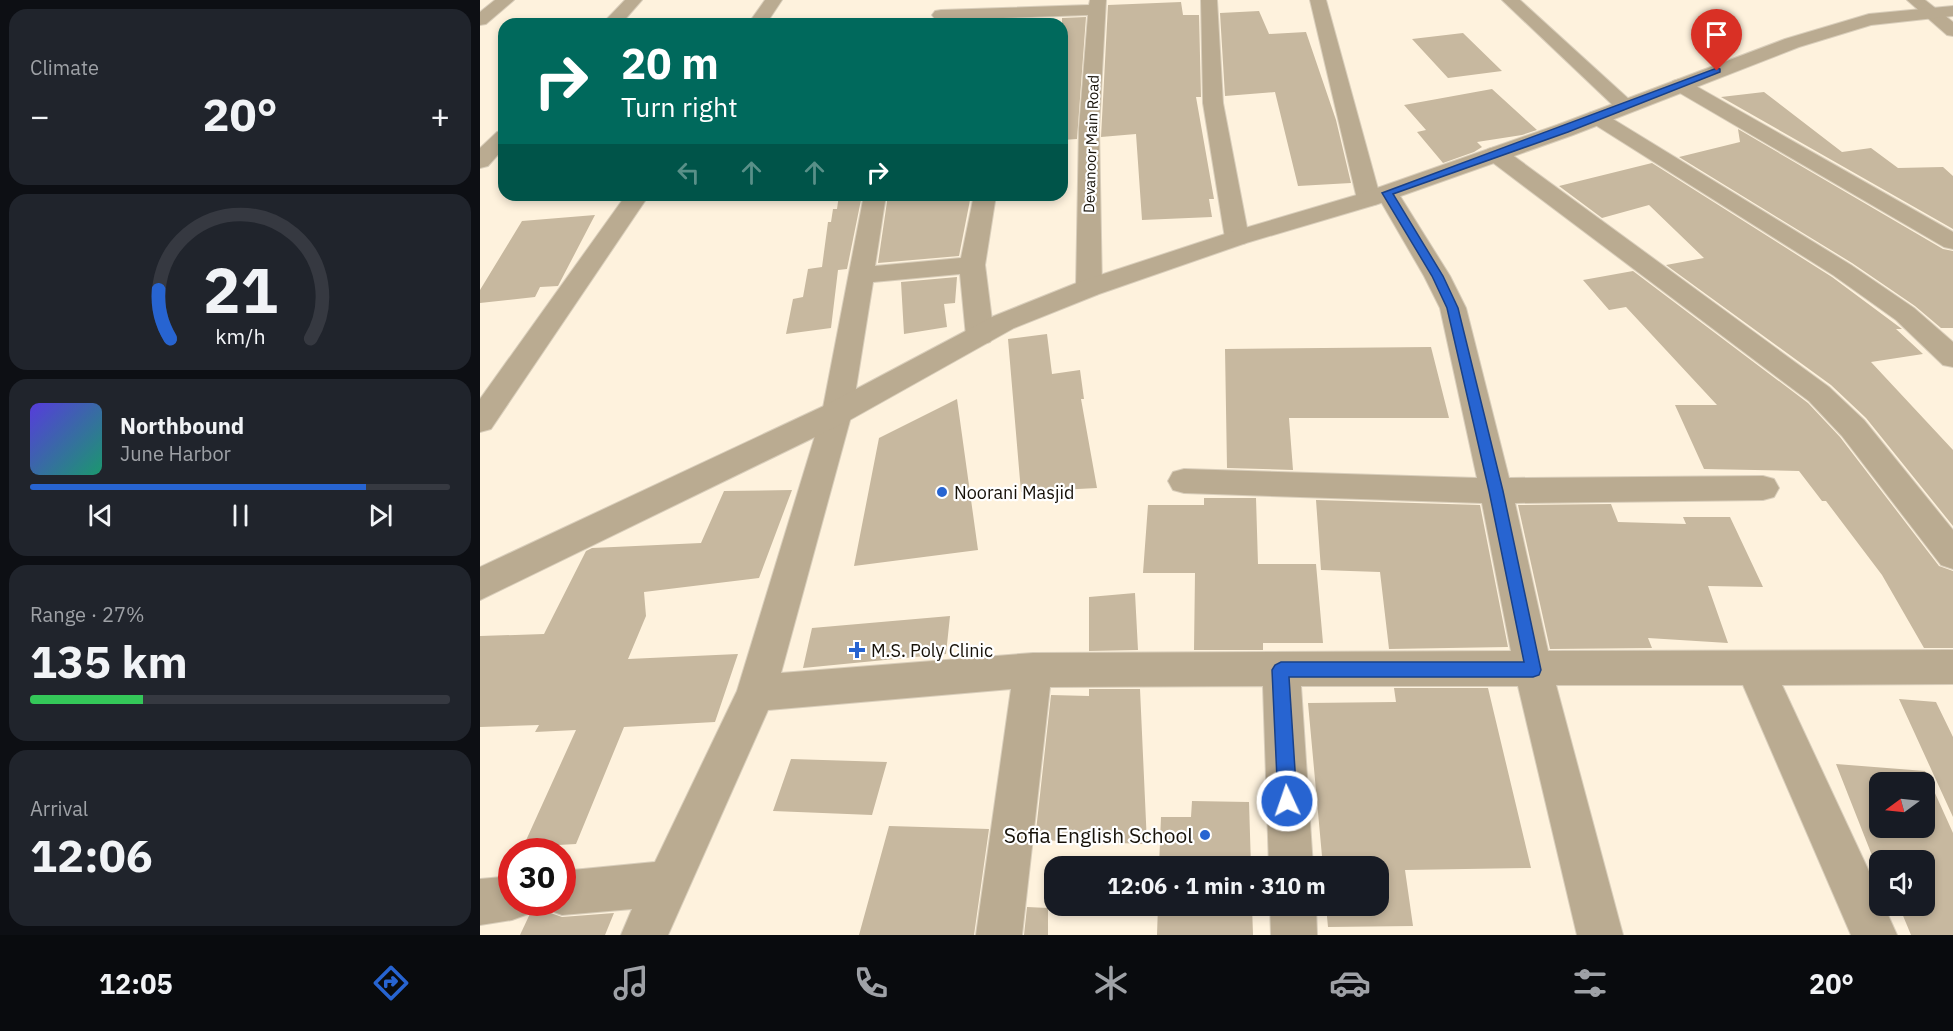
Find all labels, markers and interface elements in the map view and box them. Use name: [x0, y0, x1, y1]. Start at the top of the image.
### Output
pin: [1691, 9, 1742, 71]
icon: arrive: [1700, 18, 1733, 51]
text: 20 m: [621, 36, 719, 91]
icon: right: [522, 42, 600, 120]
text: Climate: [30, 54, 99, 81]
street label: Devanoor Main Road: [1079, 75, 1103, 213]
text: 20°: [202, 85, 278, 143]
text: Turn right: [621, 89, 738, 124]
text: −: [30, 94, 50, 137]
text: +: [430, 94, 450, 137]
icon: left: [672, 156, 705, 189]
icon: ahead: [735, 156, 768, 189]
icon: ahead: [798, 156, 831, 189]
icon: right: [861, 156, 894, 189]
text: 21: [203, 249, 277, 330]
text: km/h: [215, 323, 265, 351]
text: Northbound: [120, 411, 244, 440]
text: June Harbor: [120, 440, 231, 467]
place label: Noorani Masjid: [954, 481, 1074, 504]
marker: Noorani Masjid: [935, 485, 949, 499]
icon: previous: [84, 499, 117, 532]
icon: pause: [224, 499, 257, 532]
icon: next: [364, 499, 397, 532]
text: Range · 27%: [30, 601, 145, 628]
text: 135 km: [30, 632, 188, 690]
place label: M.S. Poly Clinic: [871, 639, 993, 662]
marker: M.S. Poly Clinic: [848, 641, 866, 659]
position arrow: [1255, 769, 1319, 833]
north arrow: [1869, 772, 1935, 838]
map controls: [1869, 772, 1935, 916]
text: Arrival: [30, 795, 88, 822]
place label: Sofia English School: [1004, 821, 1193, 849]
text: 12:06: [30, 826, 153, 884]
marker: Sofia English School: [1198, 828, 1212, 842]
speed limit sign: 30: [498, 838, 576, 916]
button: sound: [1869, 850, 1935, 916]
text: 12:06 · 1 min · 310 m: [1107, 871, 1326, 900]
icon: directions: [370, 962, 412, 1004]
icon: music: [610, 962, 652, 1004]
icon: phone: [850, 962, 892, 1004]
icon: climate: [1090, 962, 1132, 1004]
icon: car: [1329, 962, 1371, 1004]
icon: filters: [1569, 962, 1611, 1004]
text: 12:05: [99, 966, 173, 1001]
text: 20°: [1809, 966, 1854, 1001]

